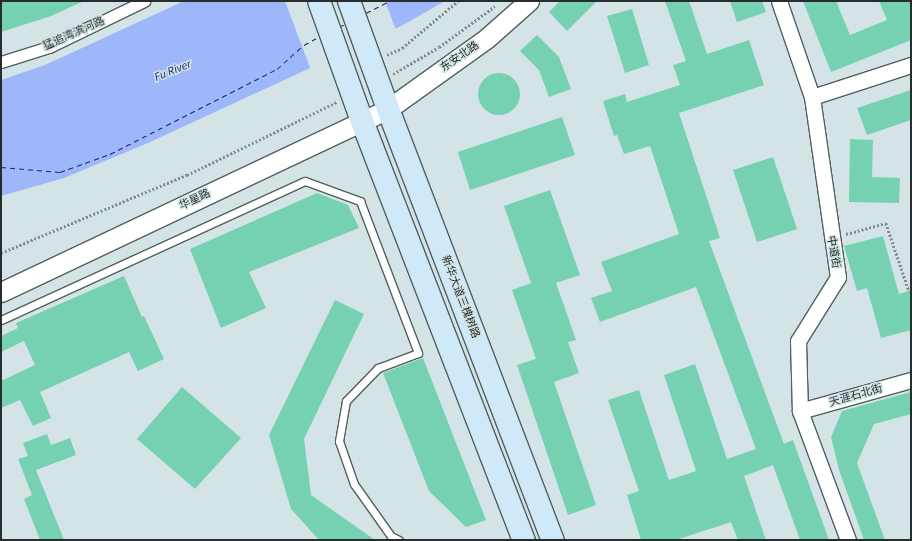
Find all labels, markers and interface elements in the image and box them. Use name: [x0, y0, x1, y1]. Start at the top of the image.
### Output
street label: 猛追湾滨河路: [41, 15, 107, 53]
street label: 东安北路: [438, 39, 482, 75]
water label: Fu River: [152, 57, 194, 85]
street label: 华星路: [177, 187, 213, 213]
street label: 中道街: [824, 235, 842, 269]
street label: 新华大道三槐树路: [438, 254, 482, 340]
street label: 天涯石北街: [828, 382, 884, 410]

